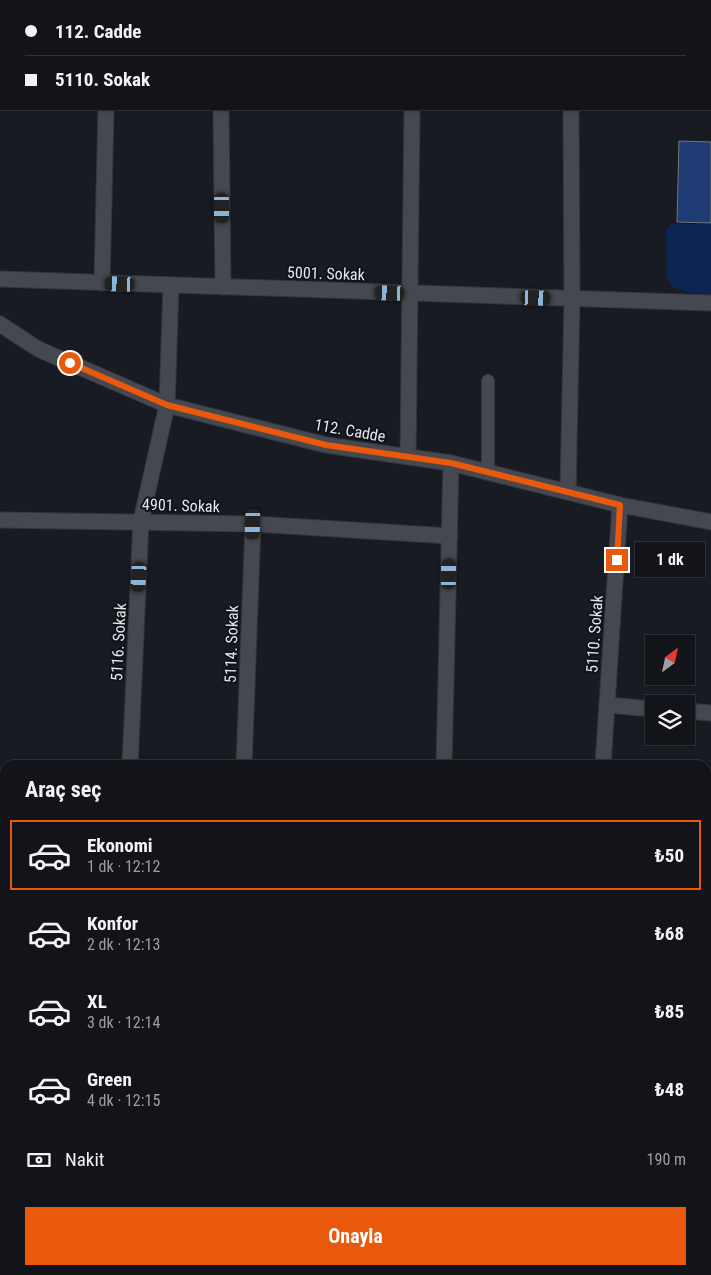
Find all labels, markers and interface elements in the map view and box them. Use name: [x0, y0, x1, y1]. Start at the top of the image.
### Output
text: 112. Cadde: [55, 20, 141, 43]
text: 5110. Sokak: [55, 68, 150, 91]
car: [214, 193, 229, 223]
street label: 5001. Sokak: [287, 263, 366, 284]
car: [104, 276, 135, 292]
car: [374, 285, 405, 301]
car: [520, 290, 551, 306]
route start: [59, 352, 81, 374]
street label: 112. Cadde: [313, 415, 387, 446]
street label: 4901. Sokak: [142, 495, 221, 516]
car: [244, 509, 261, 539]
callout: 1 dk: [634, 542, 704, 578]
route end: [606, 549, 628, 571]
text: 1 dk: [656, 550, 684, 569]
car: [441, 559, 456, 589]
car: [130, 562, 147, 592]
street label: 5110. Sokak: [582, 594, 607, 674]
street label: 5116. Sokak: [107, 602, 130, 681]
street label: 5114. Sokak: [221, 604, 242, 683]
north arrow: [645, 635, 695, 685]
map controls: [645, 635, 695, 745]
button: layers: [645, 695, 695, 745]
text: Araç seç: [25, 777, 101, 802]
icon: car: [27, 833, 72, 878]
text: Ekonomi: [87, 834, 153, 857]
text: ₺50: [655, 844, 684, 867]
text: 1 dk · 12:12: [87, 857, 160, 876]
icon: car: [27, 911, 72, 956]
text: Konfor: [87, 912, 138, 935]
text: ₺68: [655, 922, 684, 945]
text: 2 dk · 12:13: [87, 935, 160, 954]
icon: car: [27, 989, 72, 1034]
text: XL: [87, 990, 107, 1013]
text: ₺85: [655, 1000, 684, 1023]
text: 3 dk · 12:14: [87, 1013, 160, 1032]
icon: car: [27, 1067, 72, 1112]
text: Green: [87, 1068, 132, 1091]
text: ₺48: [655, 1078, 684, 1101]
text: 4 dk · 12:15: [87, 1091, 160, 1110]
icon: cash: [25, 1146, 53, 1174]
text: Nakit: [65, 1148, 104, 1171]
text: 190 m: [647, 1150, 686, 1169]
button: Onayla: [25, 1207, 686, 1265]

